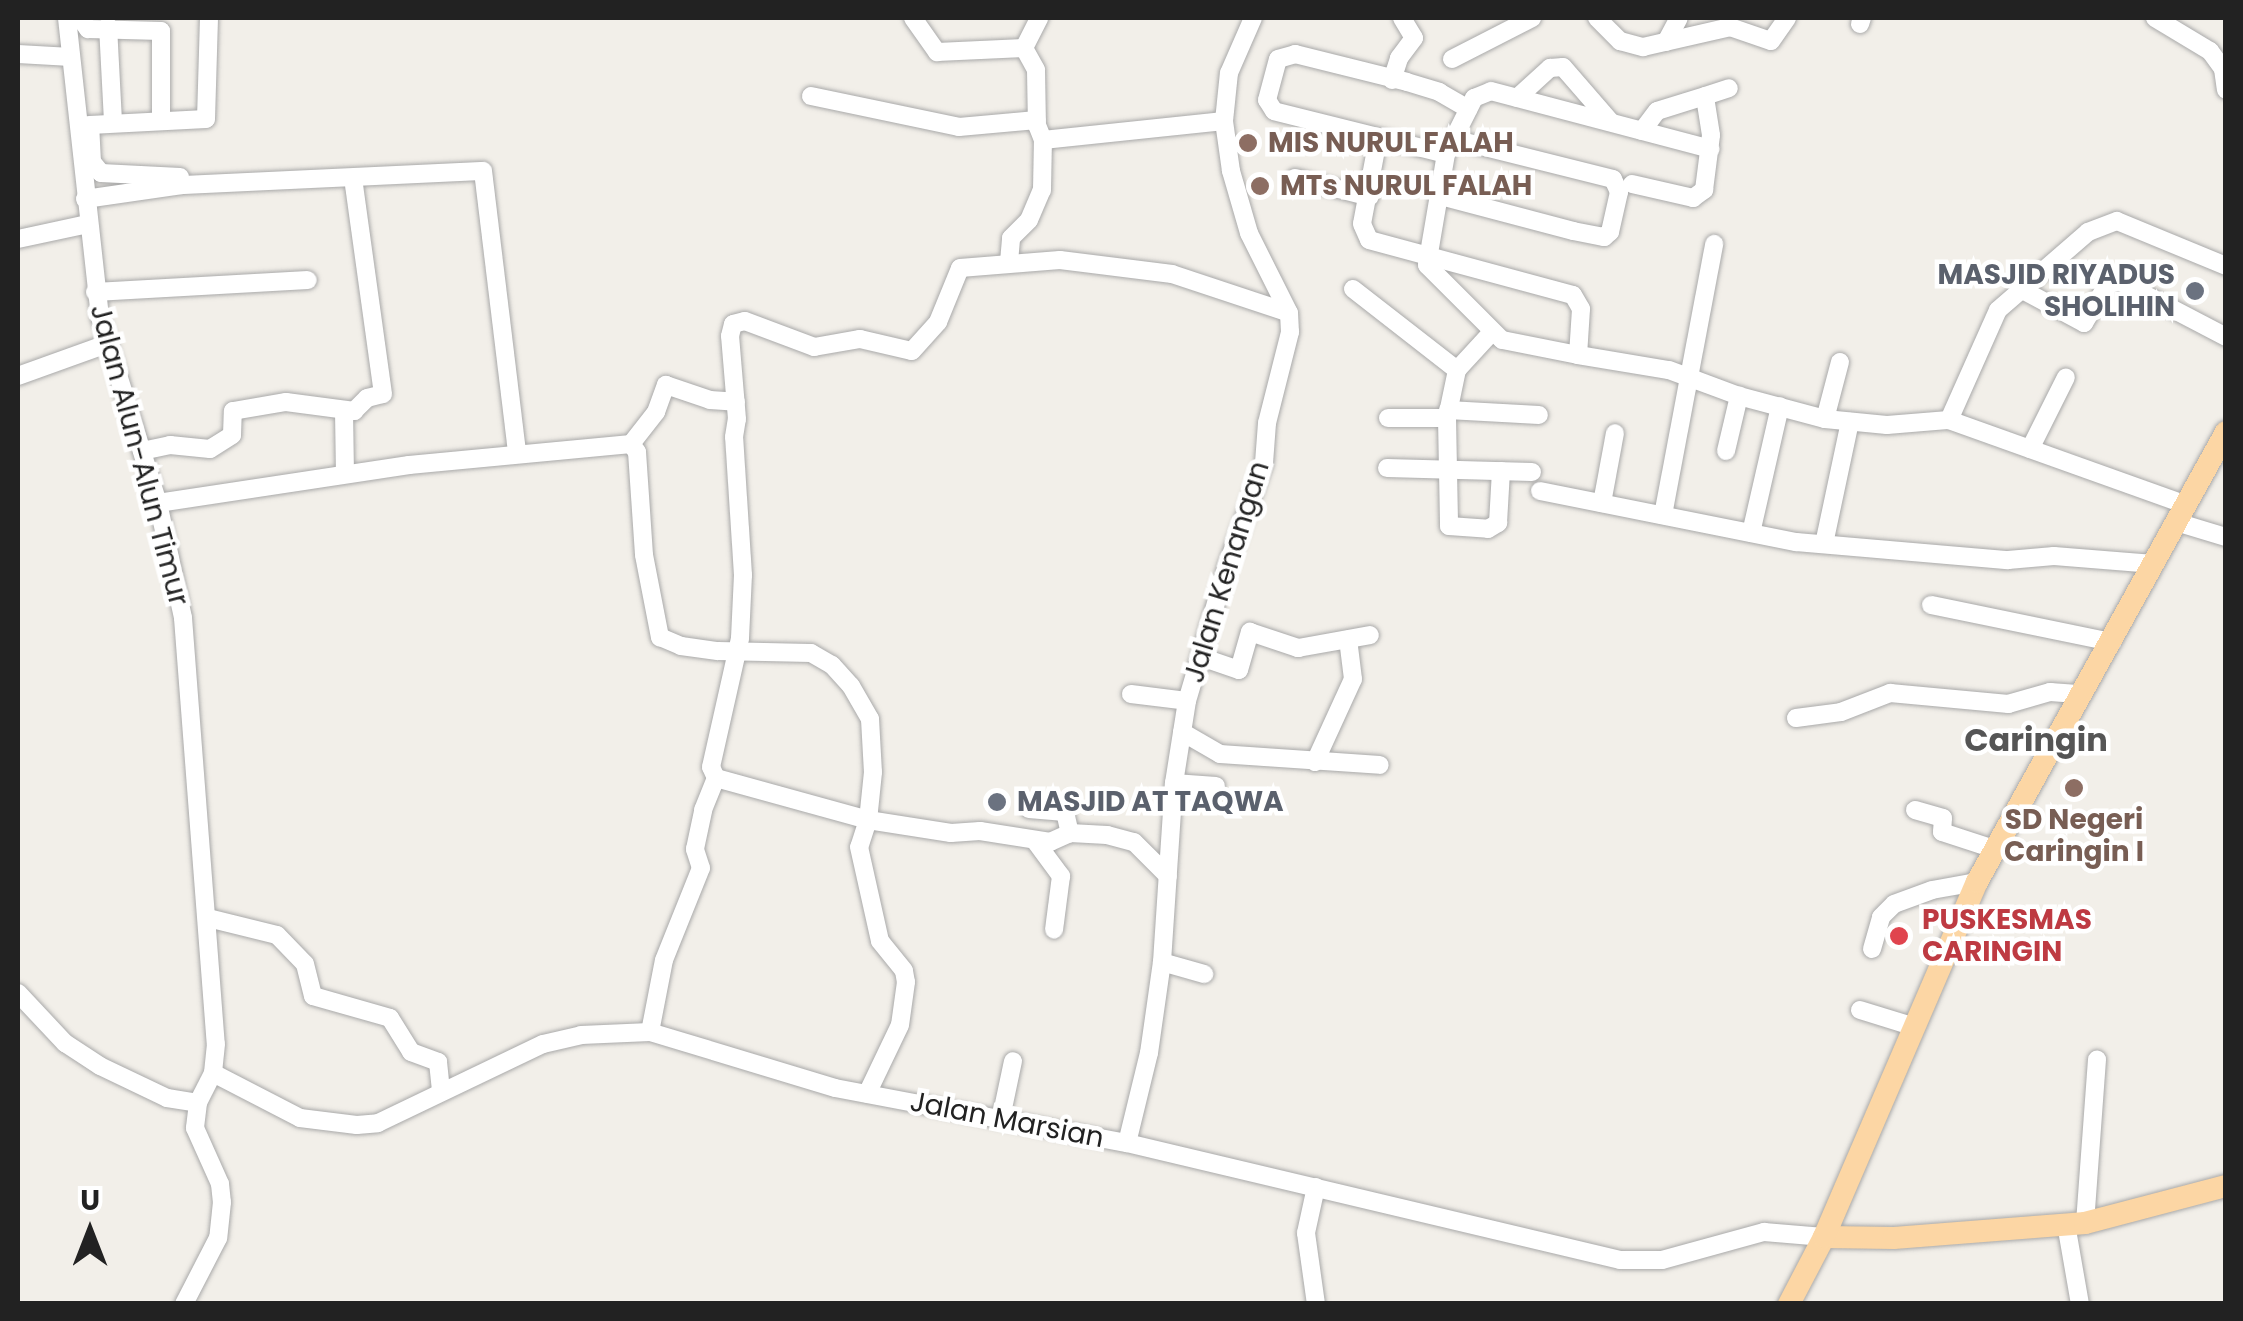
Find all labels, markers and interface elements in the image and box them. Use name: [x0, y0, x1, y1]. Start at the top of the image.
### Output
place label: MIS NURUL FALAH: [1268, 126, 1514, 160]
marker: MIS NURUL FALAH: [1237, 132, 1259, 154]
place label: MTs NURUL FALAH: [1280, 169, 1532, 203]
marker: MTs NURUL FALAH: [1249, 175, 1271, 197]
place label: MASJID RIYADUS SHOLIHIN: [1937, 258, 2175, 324]
marker: MASJID RIYADUS SHOLIHIN: [2184, 280, 2206, 302]
street label: Jalan Alun-Alun Timur: [83, 301, 195, 609]
street label: Jalan Kenangan: [1177, 457, 1277, 687]
district label: Caringin: [1964, 721, 2108, 759]
marker: SD Negeri Caringin I: [2063, 777, 2085, 799]
place label: MASJID AT TAQWA: [1017, 785, 1284, 819]
marker: MASJID AT TAQWA: [986, 791, 1008, 813]
place label: SD Negeri Caringin I: [2004, 803, 2144, 869]
place label: PUSKESMAS CARINGIN: [1922, 903, 2092, 969]
marker: PUSKESMAS CARINGIN: [1886, 923, 1912, 949]
street label: Jalan Marsian: [907, 1085, 1107, 1155]
north arrow: [40, 1181, 140, 1281]
text: U: [80, 1181, 100, 1220]

